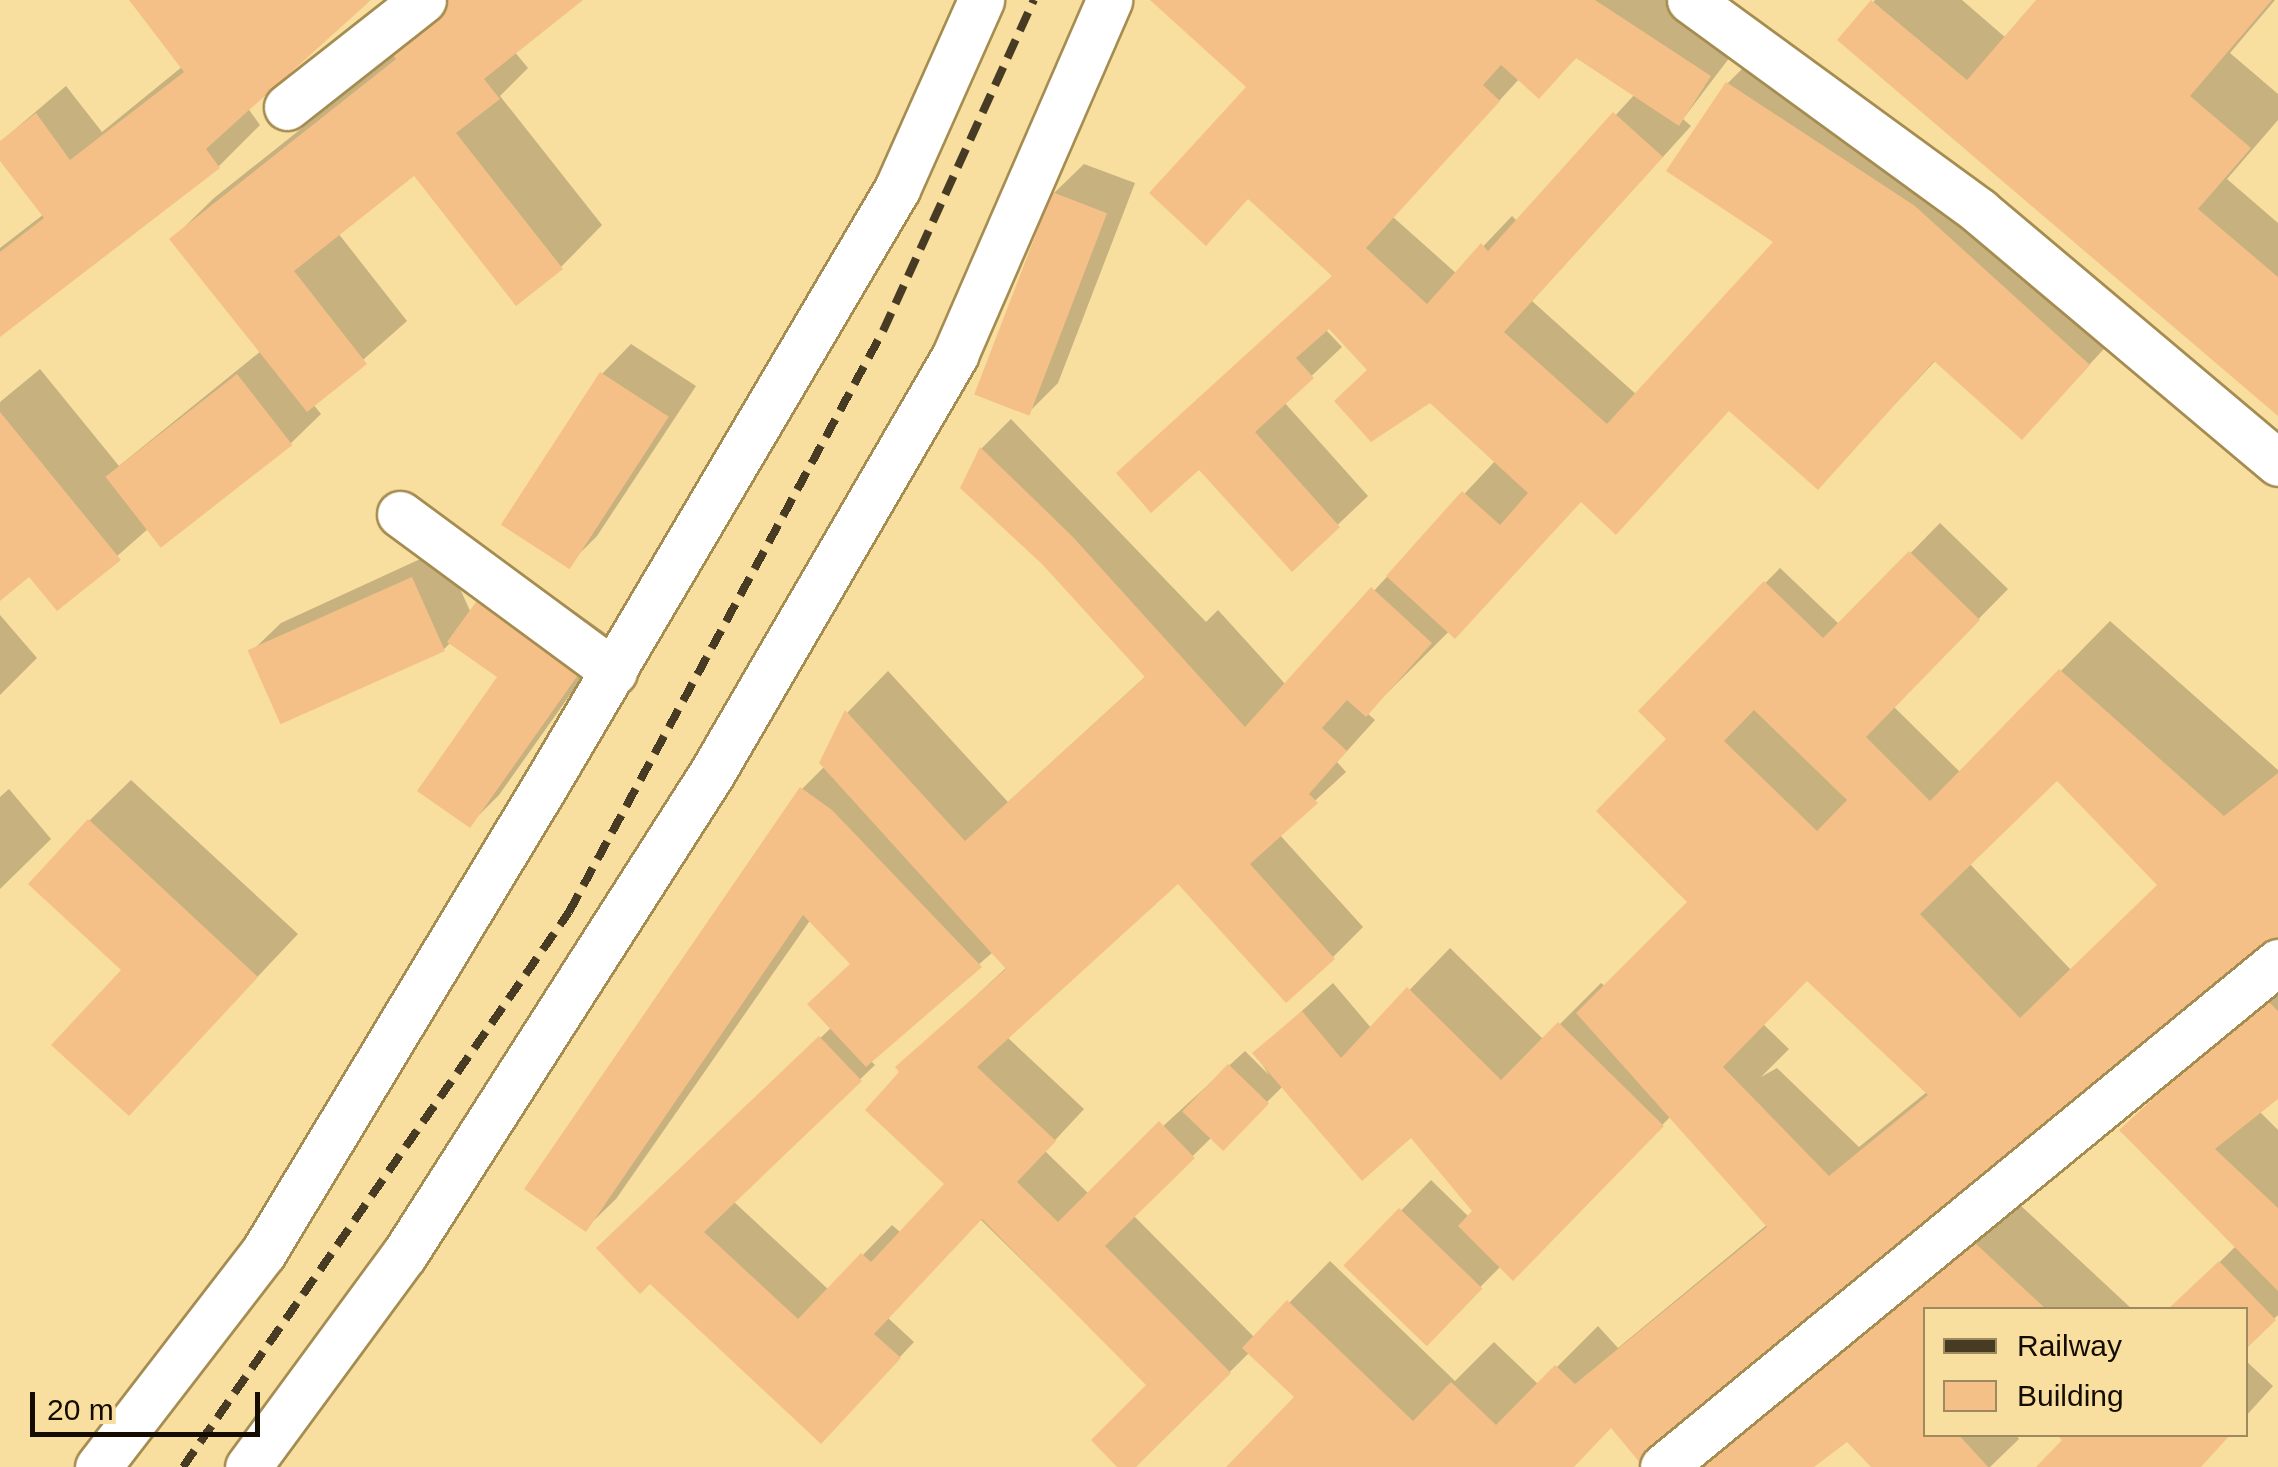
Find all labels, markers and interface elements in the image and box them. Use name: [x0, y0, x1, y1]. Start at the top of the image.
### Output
legend: [1923, 1307, 2248, 1437]
text: Railway: [2017, 1329, 2122, 1362]
scale bar: [35, 1372, 265, 1434]
text: Building: [2017, 1379, 2124, 1412]
text: 20 m: [47, 1393, 114, 1426]

